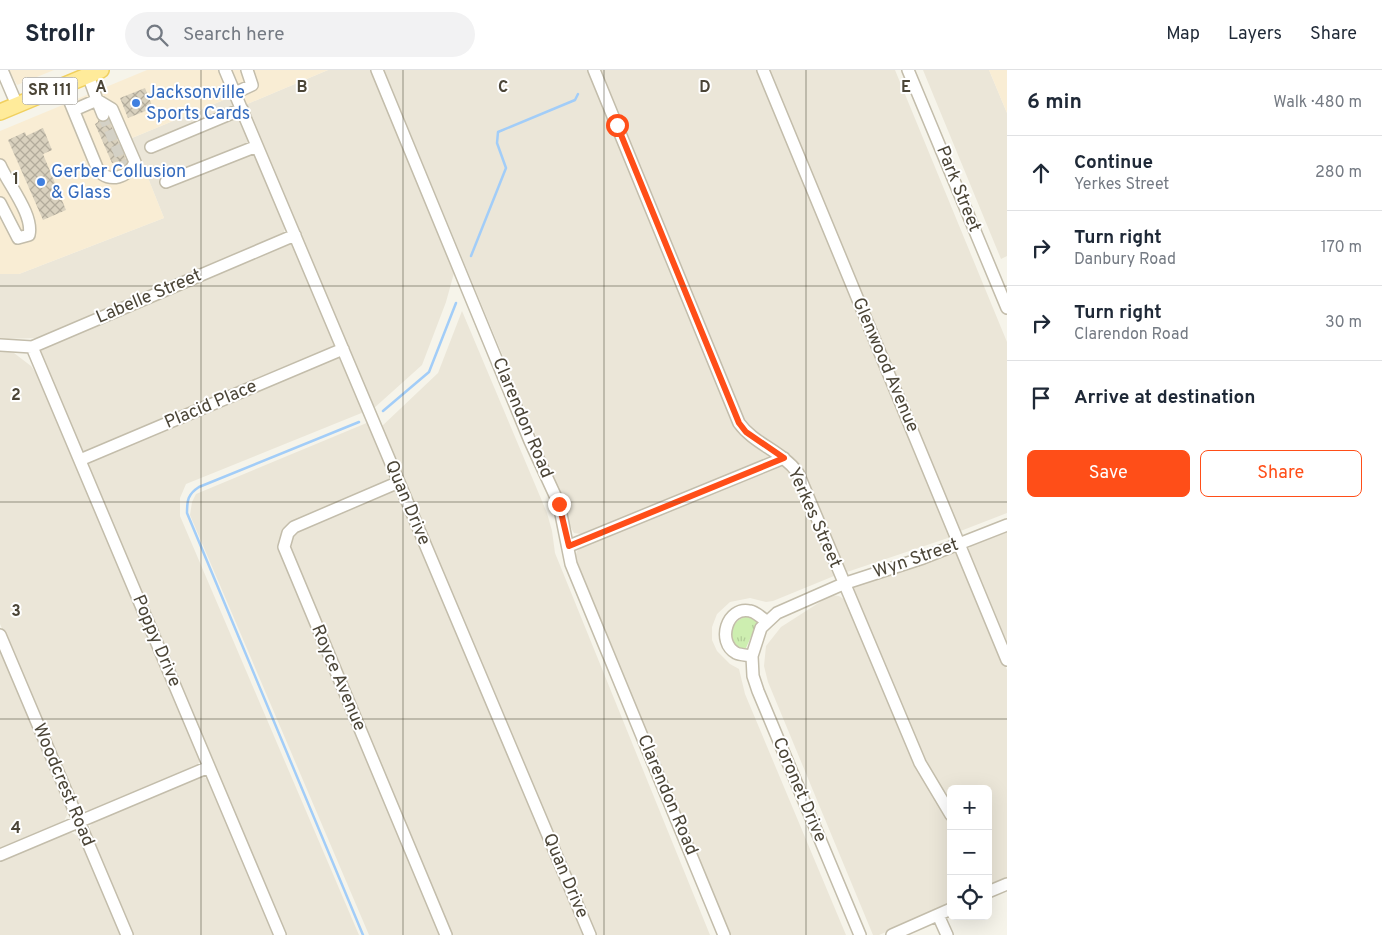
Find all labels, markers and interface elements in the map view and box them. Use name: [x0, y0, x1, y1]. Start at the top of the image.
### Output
search box: [125, 12, 475, 57]
text: Strollr: [25, 20, 95, 50]
icon: search: [143, 21, 171, 49]
text: Search here: [183, 23, 284, 47]
text: Map: [1166, 23, 1200, 46]
text: Layers: [1228, 23, 1282, 46]
text: Share: [1310, 23, 1357, 46]
road number: SR 111: [22, 78, 78, 104]
text: A: [95, 78, 107, 98]
text: B: [296, 78, 308, 98]
text: C: [498, 78, 508, 98]
text: D: [699, 78, 711, 98]
text: E: [901, 78, 911, 98]
place label: Jacksonville Sports Cards: [146, 82, 250, 126]
text: 6 min: [1027, 89, 1082, 116]
text: Walk · 480 m: [1273, 93, 1362, 113]
marker: Jacksonville Sports Cards: [130, 97, 142, 109]
route start: [606, 114, 629, 137]
street label: Park Street: [930, 143, 986, 235]
text: Continue: [1074, 151, 1153, 175]
icon: ahead: [1027, 159, 1055, 187]
place label: Gerber Collusion & Glass: [51, 161, 186, 205]
text: 280 m: [1315, 163, 1362, 183]
text: 1: [13, 170, 19, 190]
text: Yerkes Street: [1074, 175, 1169, 195]
marker: Gerber Collusion & Glass: [35, 176, 47, 188]
text: Turn right: [1074, 226, 1162, 250]
icon: right: [1027, 234, 1055, 262]
text: 170 m: [1321, 238, 1362, 258]
text: Danbury Road: [1074, 250, 1176, 270]
street label: Labelle Street: [93, 264, 205, 330]
street label: Glenwood Avenue: [846, 294, 924, 436]
text: Turn right: [1074, 301, 1162, 325]
icon: right: [1027, 309, 1055, 337]
text: 30 m: [1325, 313, 1362, 333]
text: Clarendon Road: [1074, 325, 1189, 345]
street label: Clarendon Road: [486, 354, 558, 482]
street label: Placid Place: [161, 375, 261, 435]
icon: arrive: [1027, 384, 1055, 412]
text: 2: [11, 386, 21, 406]
text: Arrive at destination: [1074, 386, 1255, 410]
button: Save: [1027, 450, 1190, 497]
button: Share: [1200, 450, 1362, 497]
street label: Quan Drive: [379, 457, 435, 549]
street label: Yerkes Street: [782, 464, 846, 572]
route end: [548, 493, 571, 516]
street label: Wyn Street: [870, 534, 962, 584]
street label: Poppy Drive: [126, 591, 186, 691]
text: 3: [11, 602, 21, 622]
street label: Royce Avenue: [305, 621, 371, 735]
street label: Woodcrest Road: [27, 720, 99, 850]
street label: Clarendon Road: [631, 731, 703, 859]
street label: Coronet Drive: [767, 734, 831, 846]
map controls: [947, 785, 992, 920]
button: +: [947, 785, 992, 830]
text: 4: [11, 819, 21, 839]
street label: Quan Drive: [537, 830, 593, 922]
button: −: [947, 830, 992, 875]
button: locate: [947, 875, 992, 920]

